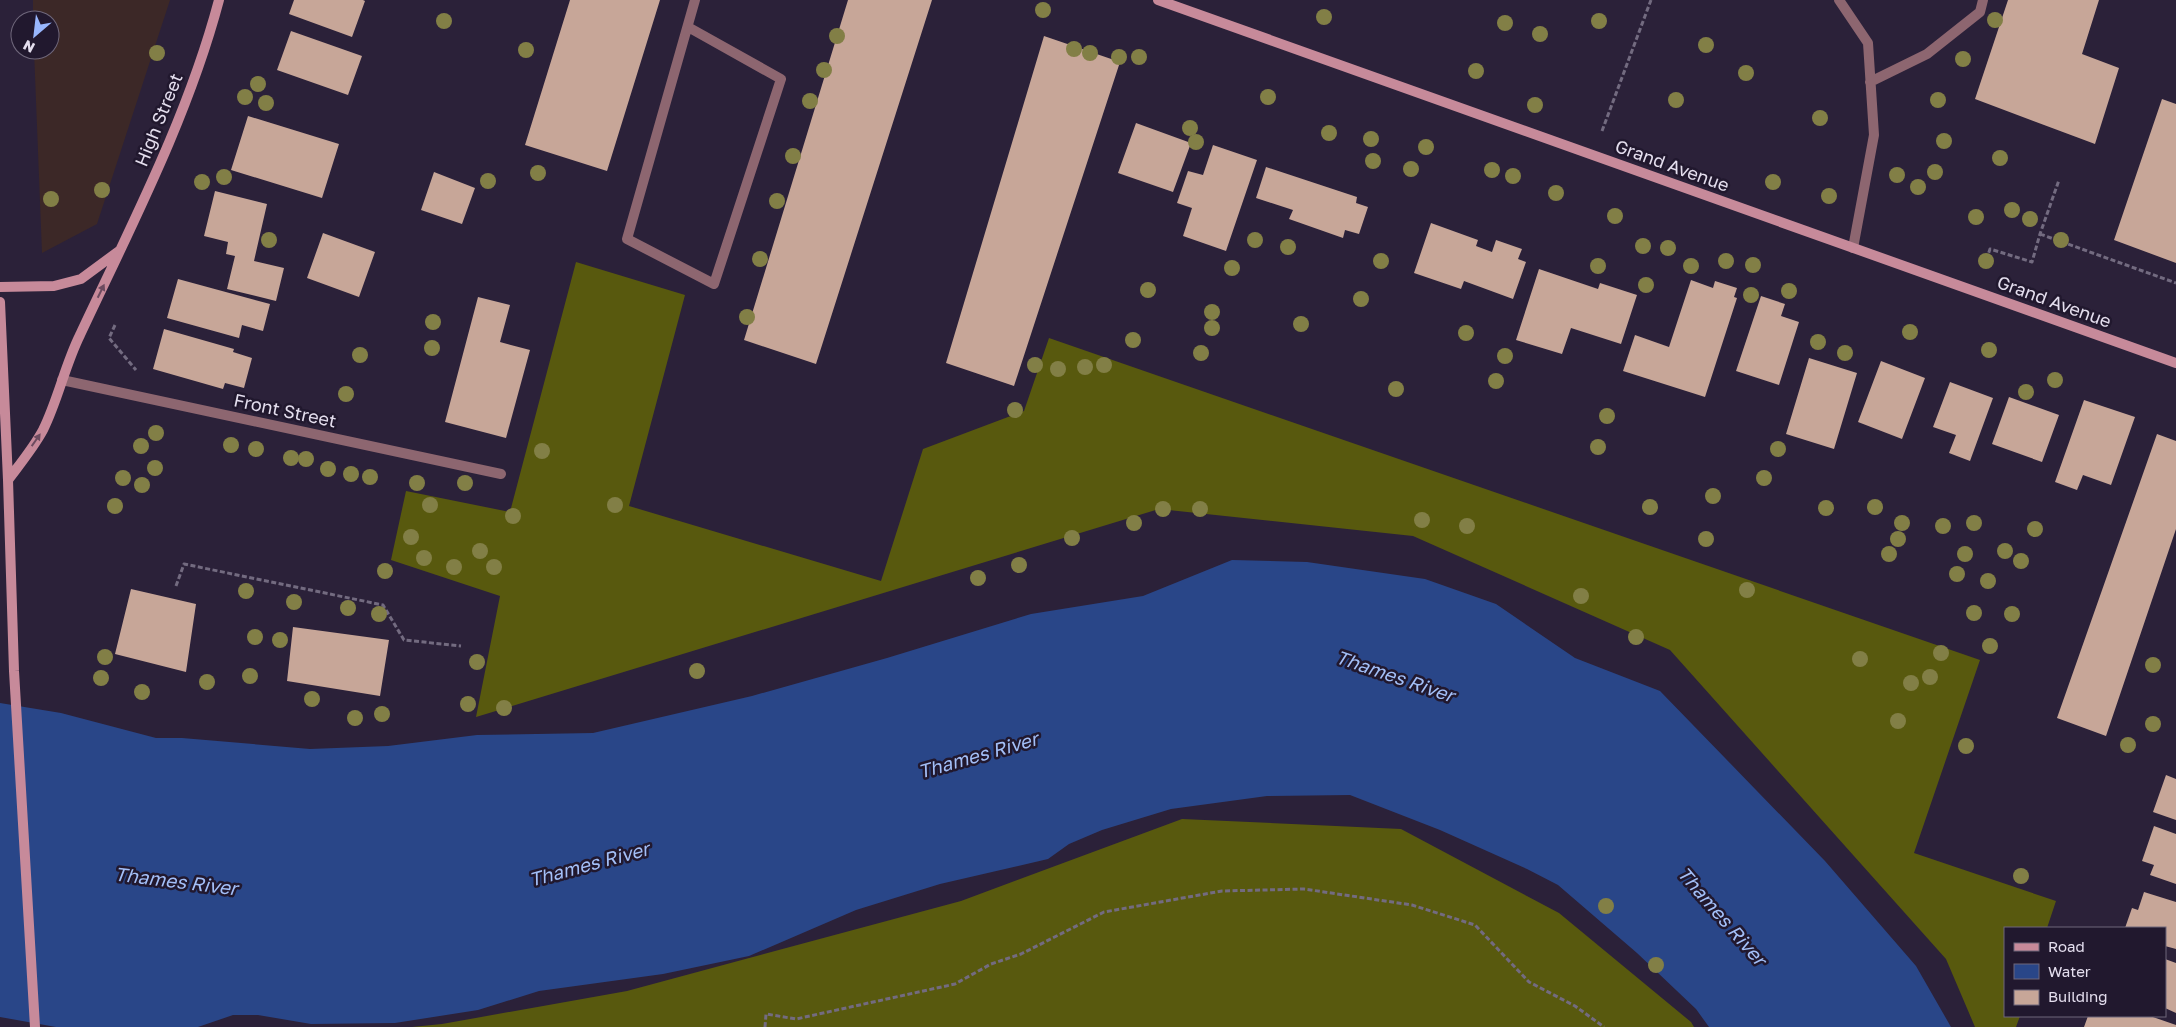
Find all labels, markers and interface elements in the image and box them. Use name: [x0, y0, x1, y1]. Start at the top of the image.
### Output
north arrow: [10, 10, 60, 60]
text: N: [20, 37, 37, 57]
street label: High Street: [129, 70, 187, 169]
street label: Grand Avenue: [1612, 134, 1732, 196]
street label: Grand Avenue: [1994, 270, 2114, 332]
one-way arrow: [97, 284, 105, 298]
street label: Front Street: [232, 388, 338, 432]
one-way arrow: [31, 433, 41, 447]
water label: Thames River: [1333, 645, 1460, 707]
water label: Thames River: [915, 726, 1043, 783]
water label: Thames River: [526, 836, 654, 891]
water label: Thames River: [113, 862, 241, 900]
water label: Thames River: [1673, 862, 1773, 972]
legend: [2004, 927, 2166, 1017]
text: Road: [2048, 937, 2085, 955]
text: Water: [2048, 962, 2091, 980]
text: Building: [2048, 987, 2108, 1005]

